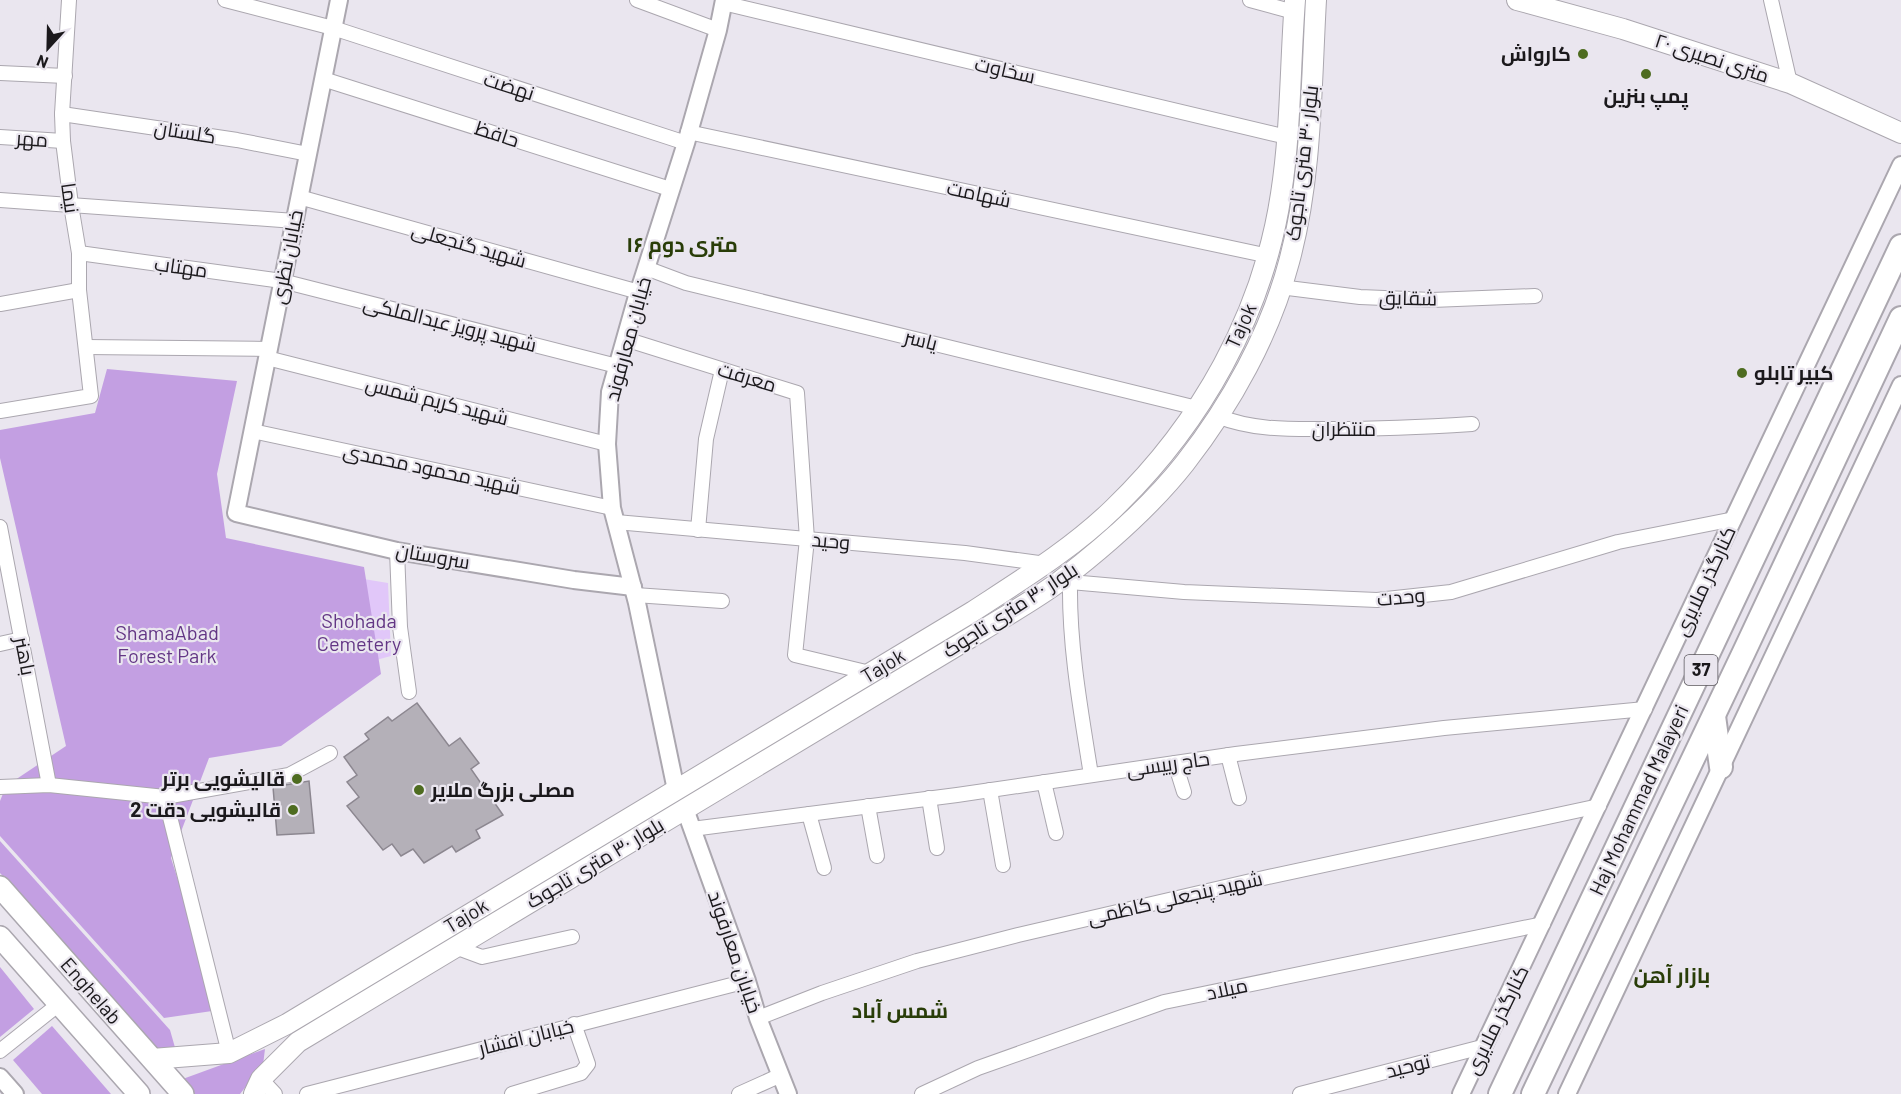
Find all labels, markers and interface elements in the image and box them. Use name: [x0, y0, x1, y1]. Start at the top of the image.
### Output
north arrow: [18, 18, 78, 78]
street label: ۲۰ متری نصیری: [1652, 27, 1772, 89]
place label: کارواش: [1501, 41, 1571, 66]
marker: کارواش: [1576, 47, 1590, 61]
street label: سخاوت: [972, 50, 1038, 89]
text: N: [34, 52, 51, 73]
street label: نهضت: [480, 66, 538, 106]
marker: پمپ بنزین: [1639, 67, 1653, 81]
place label: پمپ بنزین: [1603, 83, 1689, 110]
street label: بلوار ۳۰ متری تاجوک: [1280, 84, 1324, 242]
street label: گلستان: [152, 114, 218, 150]
street label: حافظ: [472, 115, 522, 151]
street label: مهر: [14, 125, 49, 153]
street label: شهامت: [945, 175, 1013, 213]
street label: نیما: [57, 181, 85, 215]
street label: خیابان نظری: [265, 208, 309, 306]
street label: شهید گنجعلی: [409, 216, 529, 274]
district label: ۱۶ متری دوم: [626, 231, 738, 259]
street label: مهتاب: [153, 250, 209, 284]
street label: خیابان معارفوند: [599, 274, 657, 404]
street label: شقایق: [1379, 284, 1437, 312]
street label: شهید پرویز عبدالملکی: [361, 290, 539, 358]
street label: Tajok: [1220, 299, 1261, 352]
street label: یاسر: [901, 323, 941, 356]
street label: معرفت: [715, 356, 780, 397]
place label: کبیر تابلو: [1754, 360, 1833, 385]
marker: کبیر تابلو: [1735, 366, 1749, 380]
street label: شهید کریم شمس: [363, 371, 511, 432]
street label: منتظران: [1312, 416, 1376, 442]
street label: شهید محمود محمدی: [341, 437, 523, 501]
street label: کنارگذر ملایری: [1668, 522, 1742, 640]
street label: وحید: [811, 526, 851, 555]
street label: سروستان: [394, 537, 472, 575]
street label: بلوار ۳۰ متری تاجوک: [937, 556, 1083, 664]
street label: وحدت: [1376, 582, 1426, 611]
park label: Shohada Cemetery: [317, 608, 401, 655]
park label: ShamaAbad Forest Park: [115, 620, 219, 667]
street label: باهنر: [9, 633, 41, 677]
street label: Tajok: [856, 643, 909, 688]
road number: 37: [1684, 655, 1718, 685]
street label: Haj Mohammad Malayeri: [1583, 700, 1693, 899]
street label: حاج رییسی: [1125, 745, 1212, 784]
place label: قالیشویی برتر: [161, 766, 285, 791]
marker: قالیشویی برتر: [290, 772, 304, 786]
place label: مصلی بزرگ ملایر: [430, 777, 575, 802]
marker: مصلی بزرگ ملایر: [412, 783, 426, 797]
place label: قالیشویی دقت 2: [130, 797, 281, 822]
marker: قالیشویی دقت 2: [286, 803, 300, 817]
street label: بلوار ۳۰ متری تاجوک: [521, 812, 669, 914]
street label: شهید پنجعلی کاظمی: [1085, 865, 1265, 931]
street label: خیابان معارفوند: [702, 887, 768, 1017]
street label: Tajok: [439, 893, 492, 938]
street label: Enghelab: [56, 952, 127, 1029]
street label: کنارگذر ملایری: [1459, 961, 1535, 1079]
district label: بازار آهن: [1634, 962, 1710, 988]
street label: میلاد: [1204, 972, 1250, 1004]
district label: شمس آباد: [852, 997, 948, 1023]
street label: خیابان افشار: [475, 1013, 576, 1062]
street label: توحید: [1383, 1048, 1433, 1083]

